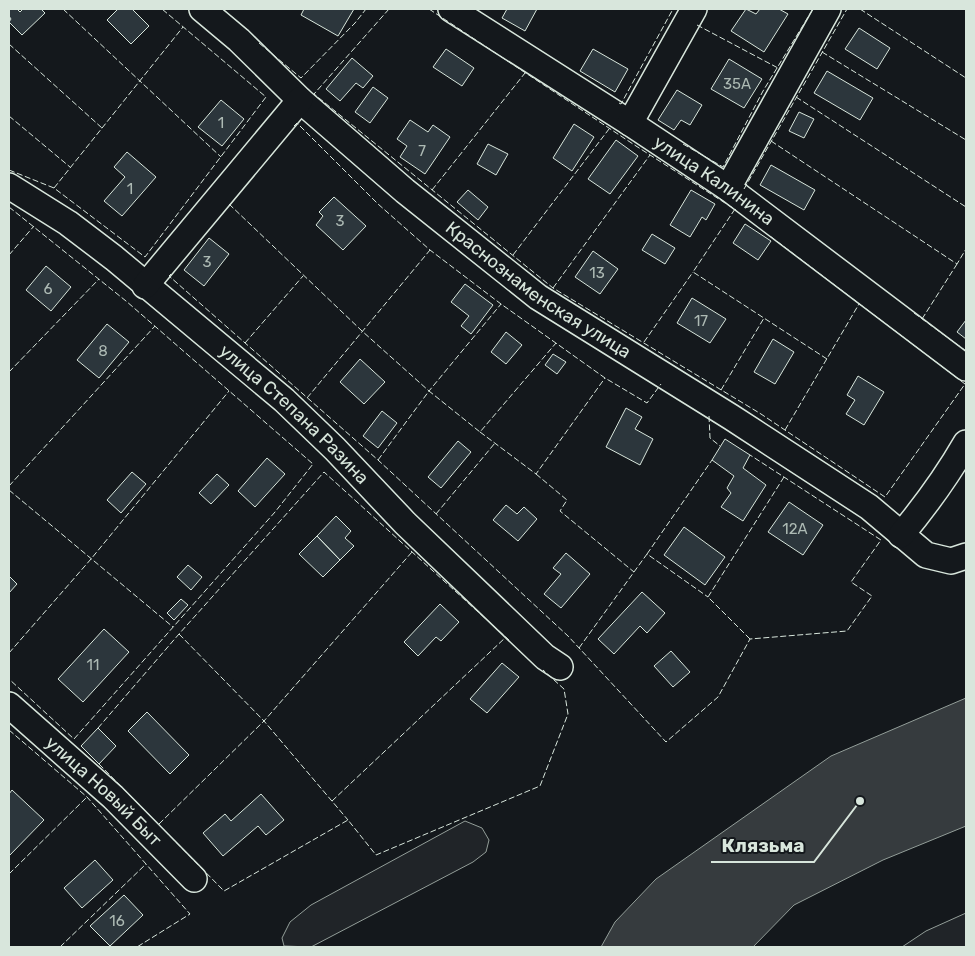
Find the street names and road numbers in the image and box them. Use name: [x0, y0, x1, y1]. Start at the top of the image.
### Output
street label: улица Калинина: [650, 131, 779, 230]
street label: Краснознаменская улица: [441, 217, 635, 363]
street label: улица Степана Разина: [215, 340, 373, 489]
street label: улица Новый Быт: [41, 731, 166, 851]

